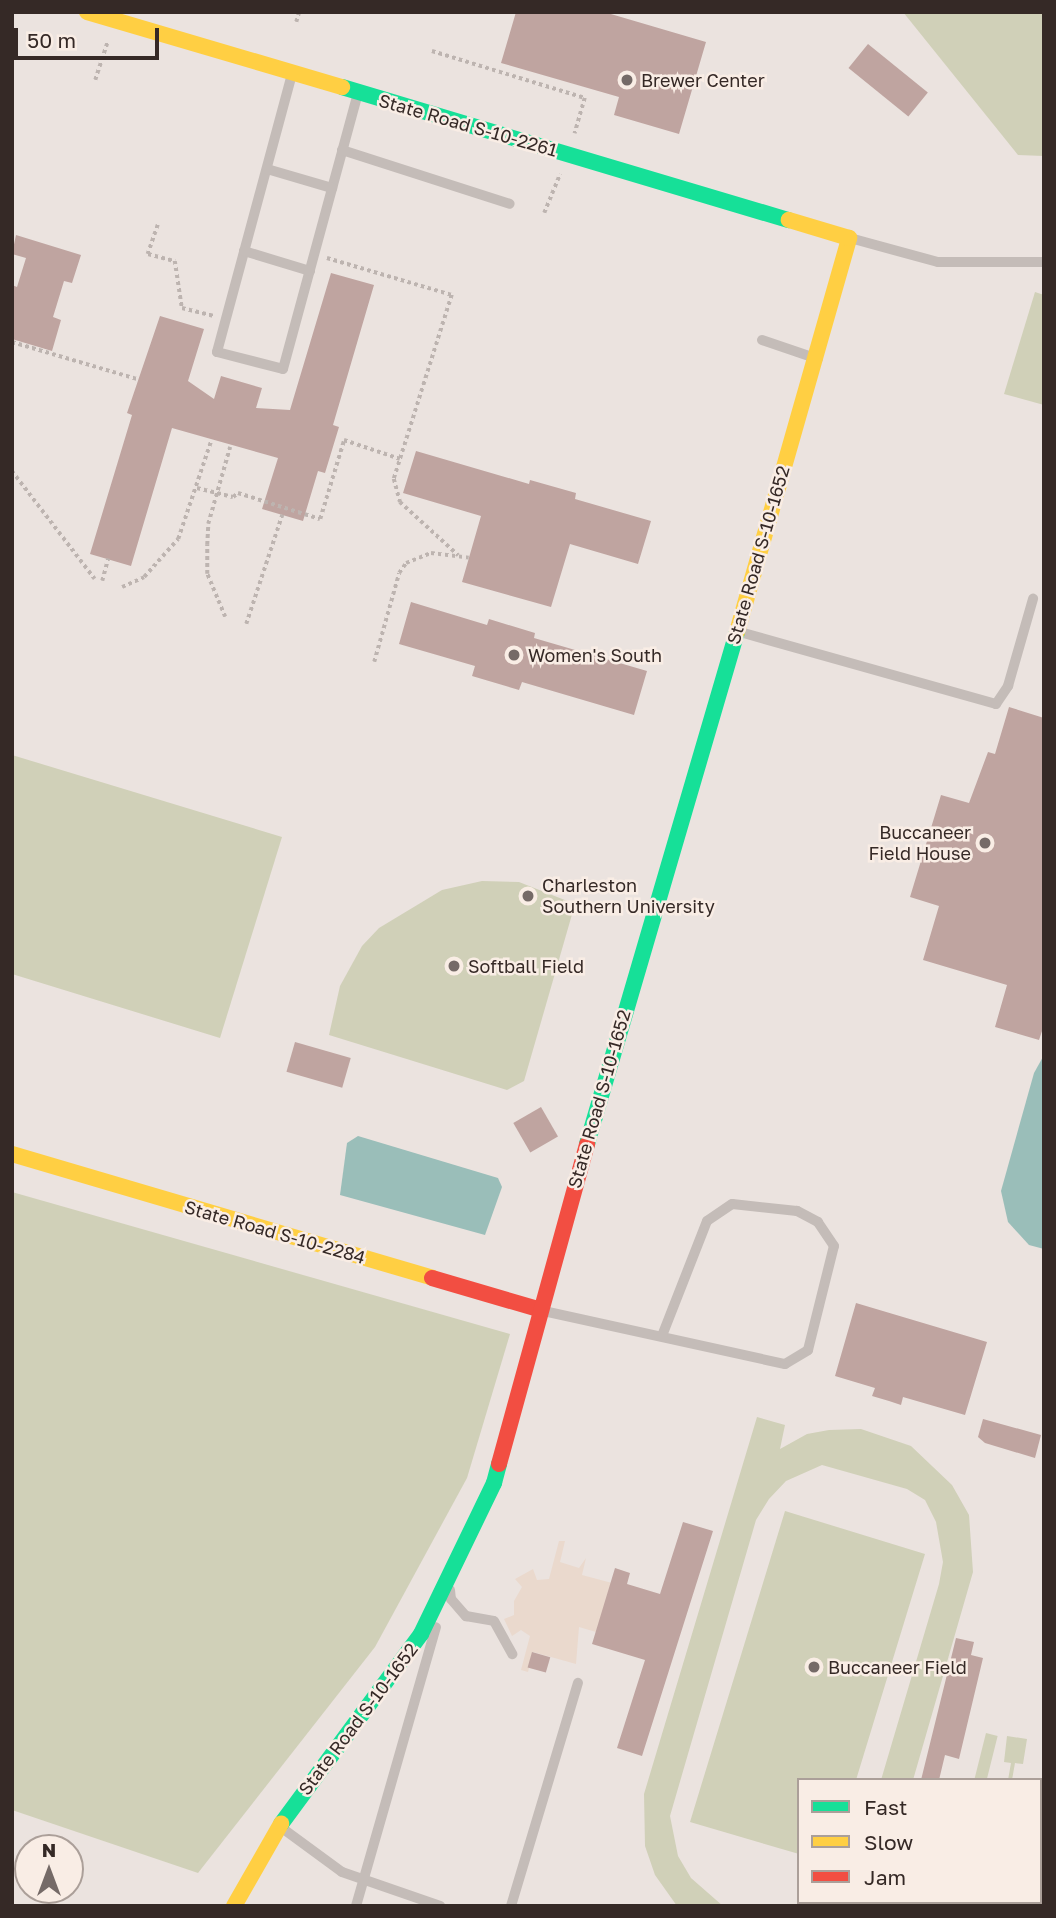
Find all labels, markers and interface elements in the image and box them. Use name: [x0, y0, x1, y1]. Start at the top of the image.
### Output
scale bar: [18, 14, 163, 58]
text: 50 m: [27, 27, 76, 53]
place label: Brewer Center: [641, 69, 765, 91]
marker: Brewer Center: [619, 72, 635, 88]
street label: State Road S-10-2261: [376, 89, 560, 161]
street label: State Road S-10-1652: [722, 463, 794, 647]
place label: Women's South: [528, 644, 662, 666]
marker: Women's South: [506, 647, 522, 663]
place label: Buccaneer Field House: [869, 822, 971, 864]
marker: Buccaneer Field House: [977, 835, 993, 851]
place label: Charleston Southern University: [542, 875, 715, 917]
marker: Charleston Southern University: [520, 888, 536, 904]
place label: Softball Field: [468, 955, 584, 977]
marker: Softball Field: [446, 958, 462, 974]
street label: State Road S-10-1652: [563, 1007, 635, 1191]
street label: State Road S-10-2284: [182, 1196, 368, 1268]
street label: State Road S-10-1652: [294, 1639, 422, 1799]
place label: Buccaneer Field: [828, 1656, 967, 1678]
marker: Buccaneer Field: [806, 1659, 822, 1675]
legend: [797, 1778, 1042, 1904]
text: Fast: [864, 1794, 907, 1820]
text: Slow: [864, 1829, 913, 1855]
north arrow: [14, 1834, 84, 1904]
text: N: [42, 1838, 56, 1861]
text: Jam: [864, 1864, 906, 1890]

